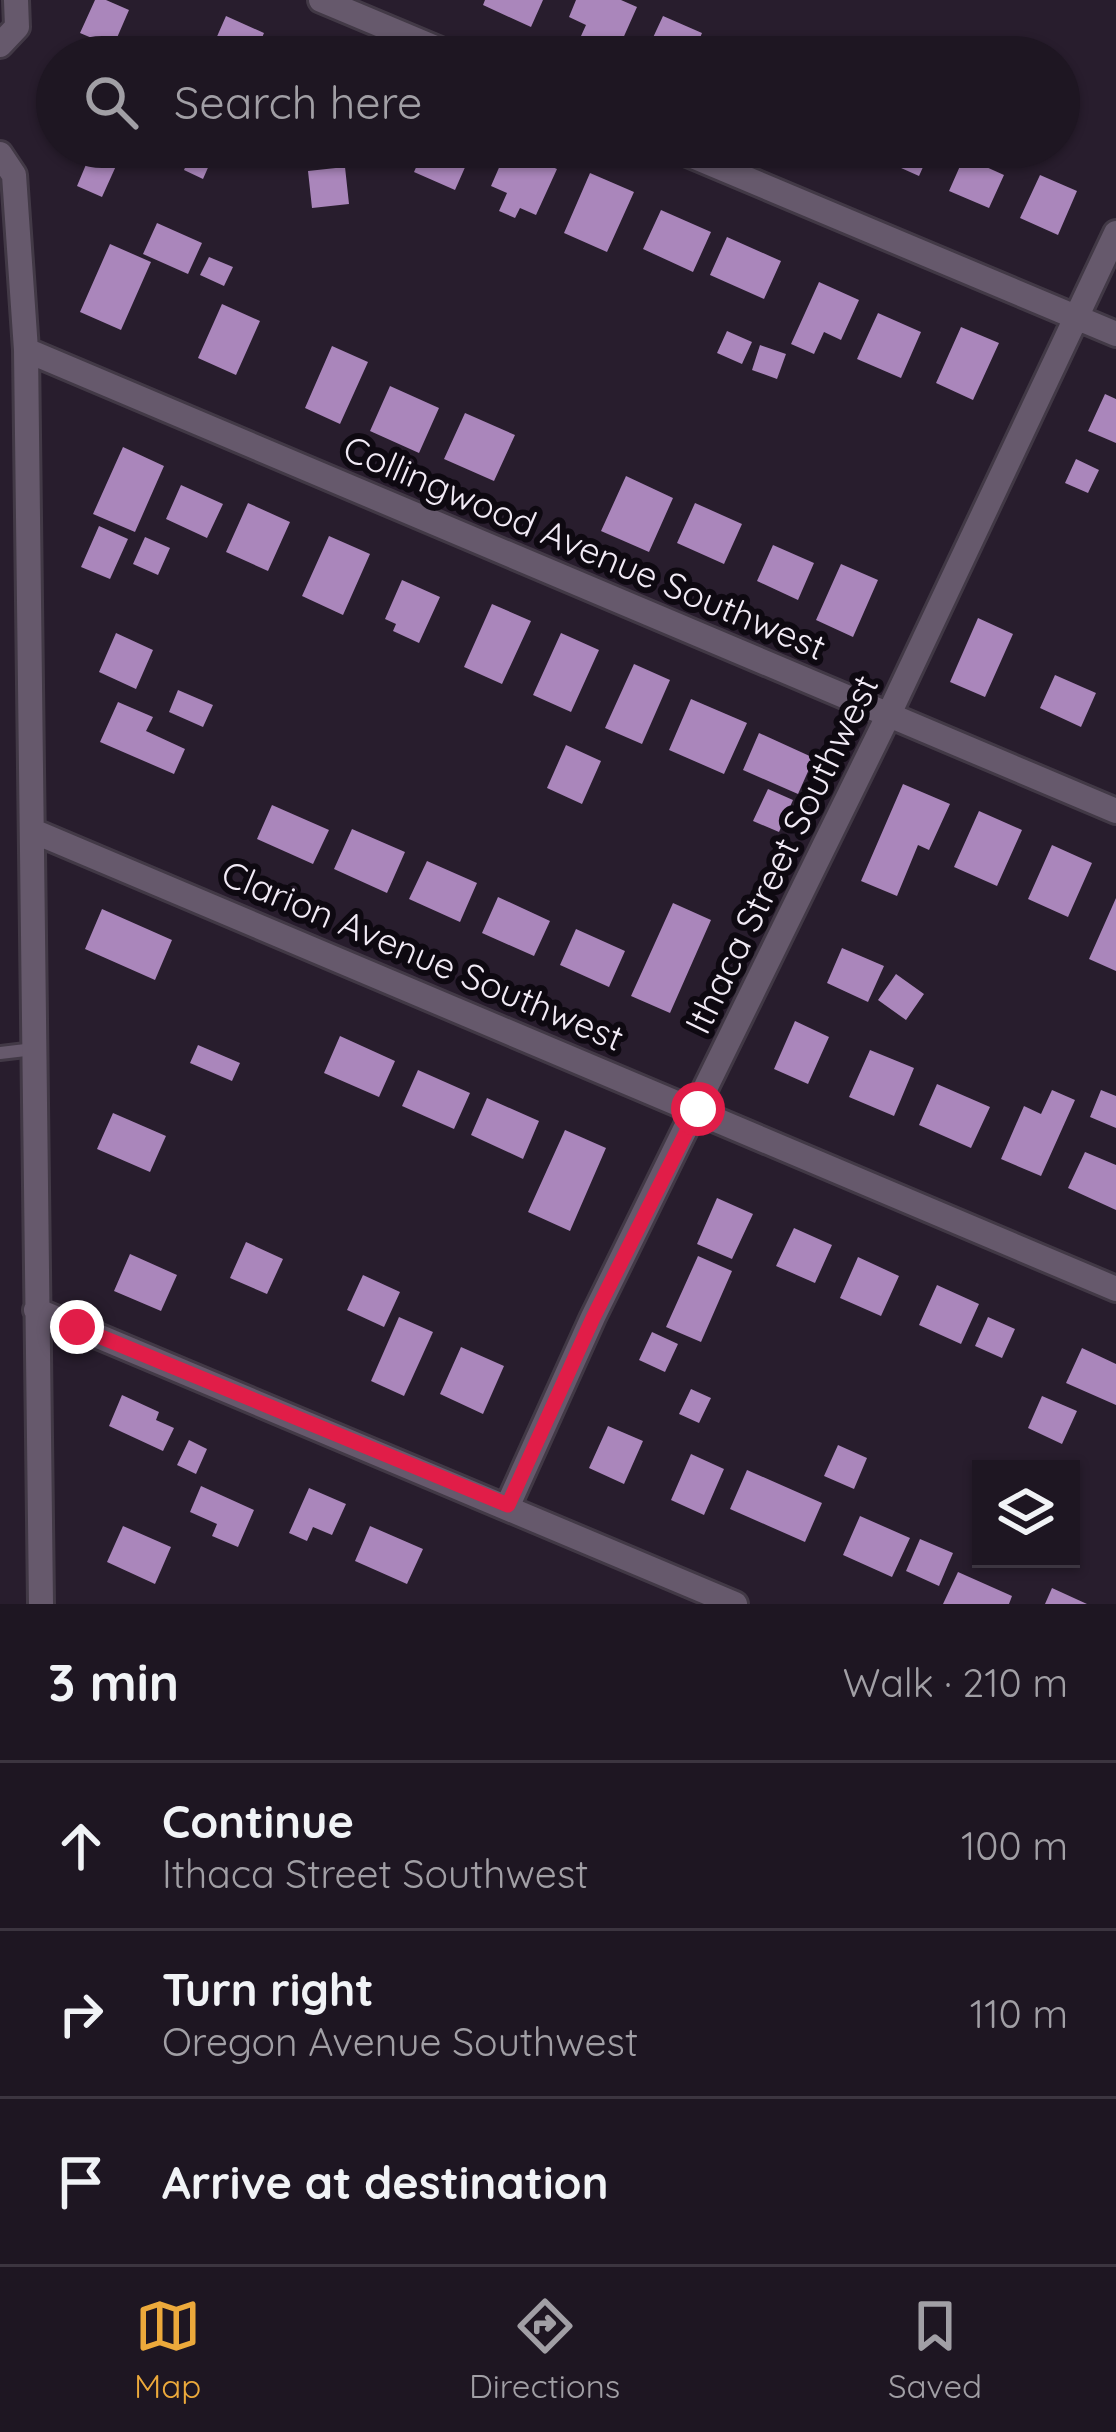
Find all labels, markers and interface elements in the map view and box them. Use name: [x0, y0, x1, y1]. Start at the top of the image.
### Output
search box: [36, 36, 1080, 168]
icon: search: [78, 69, 144, 135]
text: Search here: [174, 74, 422, 130]
street label: Collingwood Avenue Southwest: [337, 425, 833, 669]
street label: Ithaca Street Southwest: [675, 667, 887, 1041]
street label: Clarion Avenue Southwest: [215, 850, 631, 1060]
route start: [671, 1082, 725, 1136]
route end: [50, 1300, 104, 1354]
map controls: [972, 1460, 1080, 1568]
button: layers: [972, 1460, 1080, 1568]
text: 3 min: [48, 1650, 179, 1714]
text: Walk · 210 m: [843, 1658, 1068, 1707]
text: Continue: [162, 1793, 354, 1849]
icon: ahead: [48, 1813, 114, 1879]
text: 100 m: [961, 1821, 1068, 1870]
text: Ithaca Street Southwest: [162, 1849, 588, 1898]
text: Turn right: [162, 1961, 374, 2017]
icon: right: [48, 1981, 114, 2047]
text: 110 m: [970, 1989, 1068, 2038]
text: Oregon Avenue Southwest: [162, 2017, 638, 2066]
icon: arrive: [48, 2149, 114, 2215]
text: Arrive at destination: [162, 2154, 608, 2210]
tab: Map: [134, 2293, 201, 2406]
tab: Directions: [469, 2293, 620, 2406]
tab: Saved: [888, 2293, 982, 2406]

